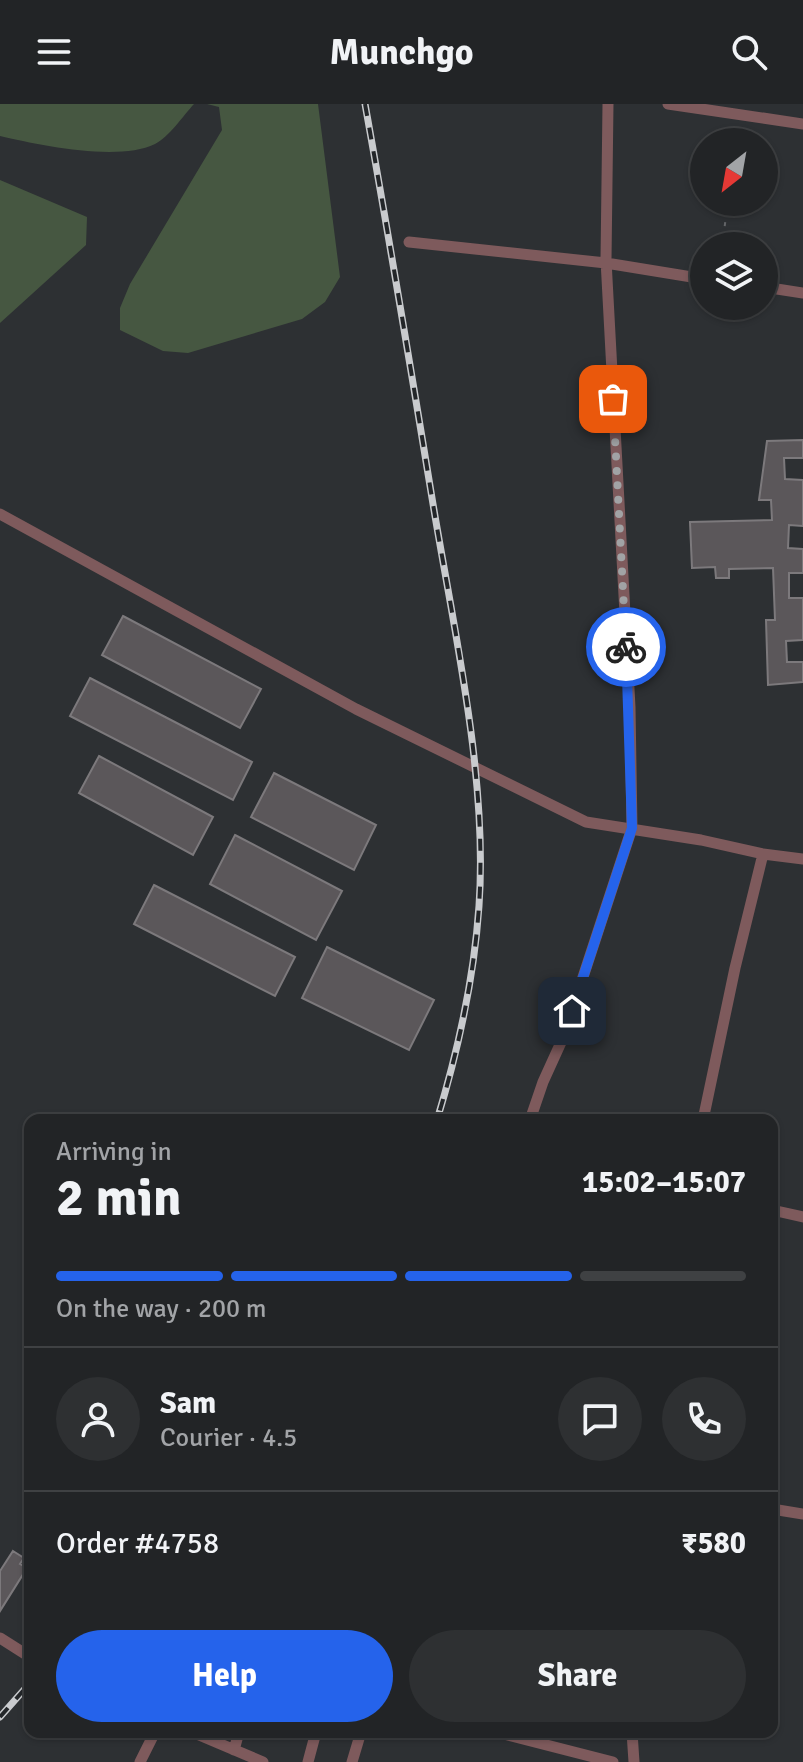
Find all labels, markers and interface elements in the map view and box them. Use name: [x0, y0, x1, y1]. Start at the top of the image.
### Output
icon: menu: [32, 30, 76, 74]
text: Munchgo: [329, 30, 474, 75]
icon: search: [727, 30, 771, 74]
north arrow: [690, 128, 778, 216]
map controls: [690, 128, 778, 320]
button: layers: [690, 232, 778, 320]
pin: [579, 365, 647, 433]
icon: bag: [591, 377, 635, 421]
courier: [586, 607, 666, 687]
icon: bike: [604, 625, 648, 669]
pin: [538, 977, 606, 1045]
icon: home: [550, 989, 594, 1033]
text: Arriving in: [56, 1136, 172, 1168]
text: 15:02–15:07: [582, 1164, 746, 1201]
text: 2 min: [56, 1166, 182, 1230]
text: On the way · 200 m: [56, 1293, 266, 1325]
button: person: [56, 1377, 140, 1461]
button: chat: [558, 1377, 642, 1461]
button: phone: [662, 1377, 746, 1461]
text: Sam: [160, 1385, 216, 1422]
text: Courier · 4.5: [160, 1422, 297, 1454]
text: Order #4758: [56, 1525, 219, 1562]
text: ₹580: [681, 1525, 746, 1562]
button: Help: [56, 1630, 393, 1722]
button: Share: [409, 1630, 746, 1722]

